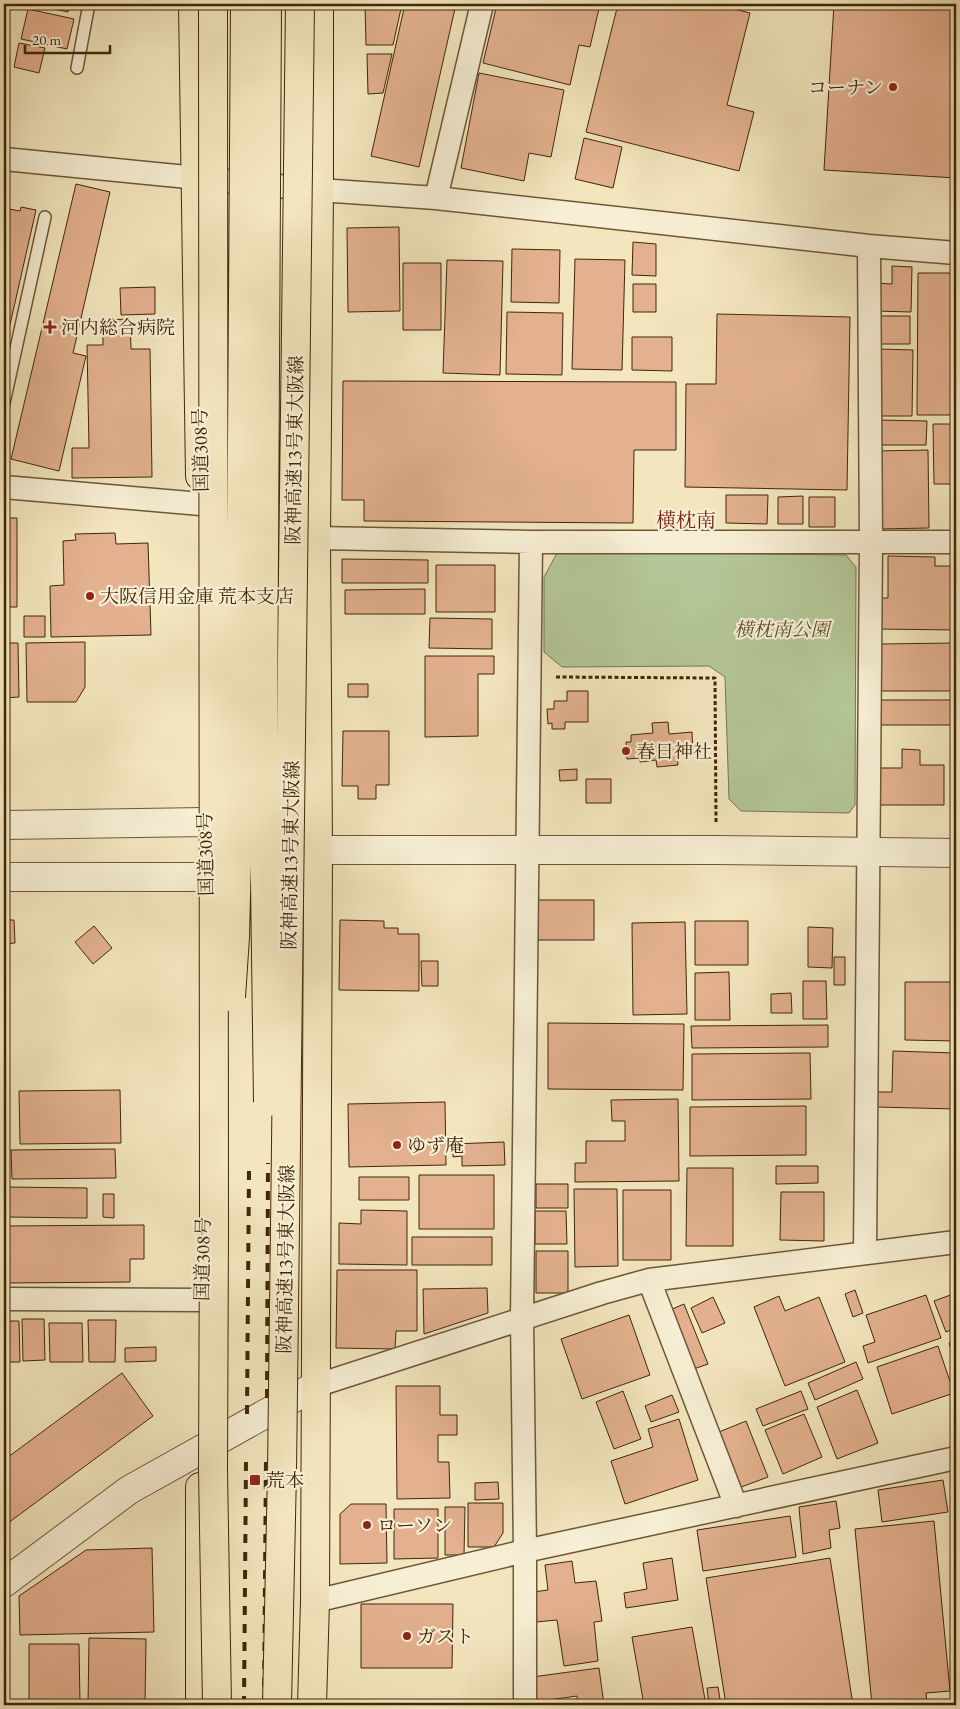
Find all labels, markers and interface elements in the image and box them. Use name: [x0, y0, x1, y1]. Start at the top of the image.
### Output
scale bar: [25, 22, 110, 54]
text: 20 m: [32, 30, 61, 49]
place label: コーナン: [808, 75, 883, 100]
marker: コーナン: [887, 81, 899, 93]
place label: 河内総合病院: [61, 315, 175, 340]
marker: 河内総合病院: [43, 320, 57, 334]
street label: 阪神高速13号東大阪線: [280, 355, 309, 545]
street label: 国道308号: [187, 408, 214, 492]
district label: 横枕南: [656, 507, 716, 533]
place label: 大阪信用金庫 荒本支店: [100, 584, 294, 609]
marker: 大阪信用金庫 荒本支店: [84, 590, 96, 602]
park label: 横枕南公園: [734, 617, 832, 642]
place label: 春日神社: [636, 739, 712, 764]
marker: 春日神社: [620, 745, 632, 757]
street label: 阪神高速13号東大阪線: [276, 760, 305, 950]
street label: 国道308号: [192, 812, 219, 896]
place label: ゆず庵: [407, 1133, 464, 1158]
marker: ゆず庵: [391, 1139, 403, 1151]
street label: 阪神高速13号東大阪線: [271, 1164, 300, 1354]
street label: 国道308号: [189, 1217, 216, 1301]
place label: 荒本: [266, 1468, 304, 1493]
marker: 荒本: [248, 1473, 262, 1487]
place label: ローソン: [377, 1513, 452, 1538]
marker: ローソン: [361, 1519, 373, 1531]
place label: ガスト: [417, 1624, 474, 1649]
marker: ガスト: [401, 1630, 413, 1642]

